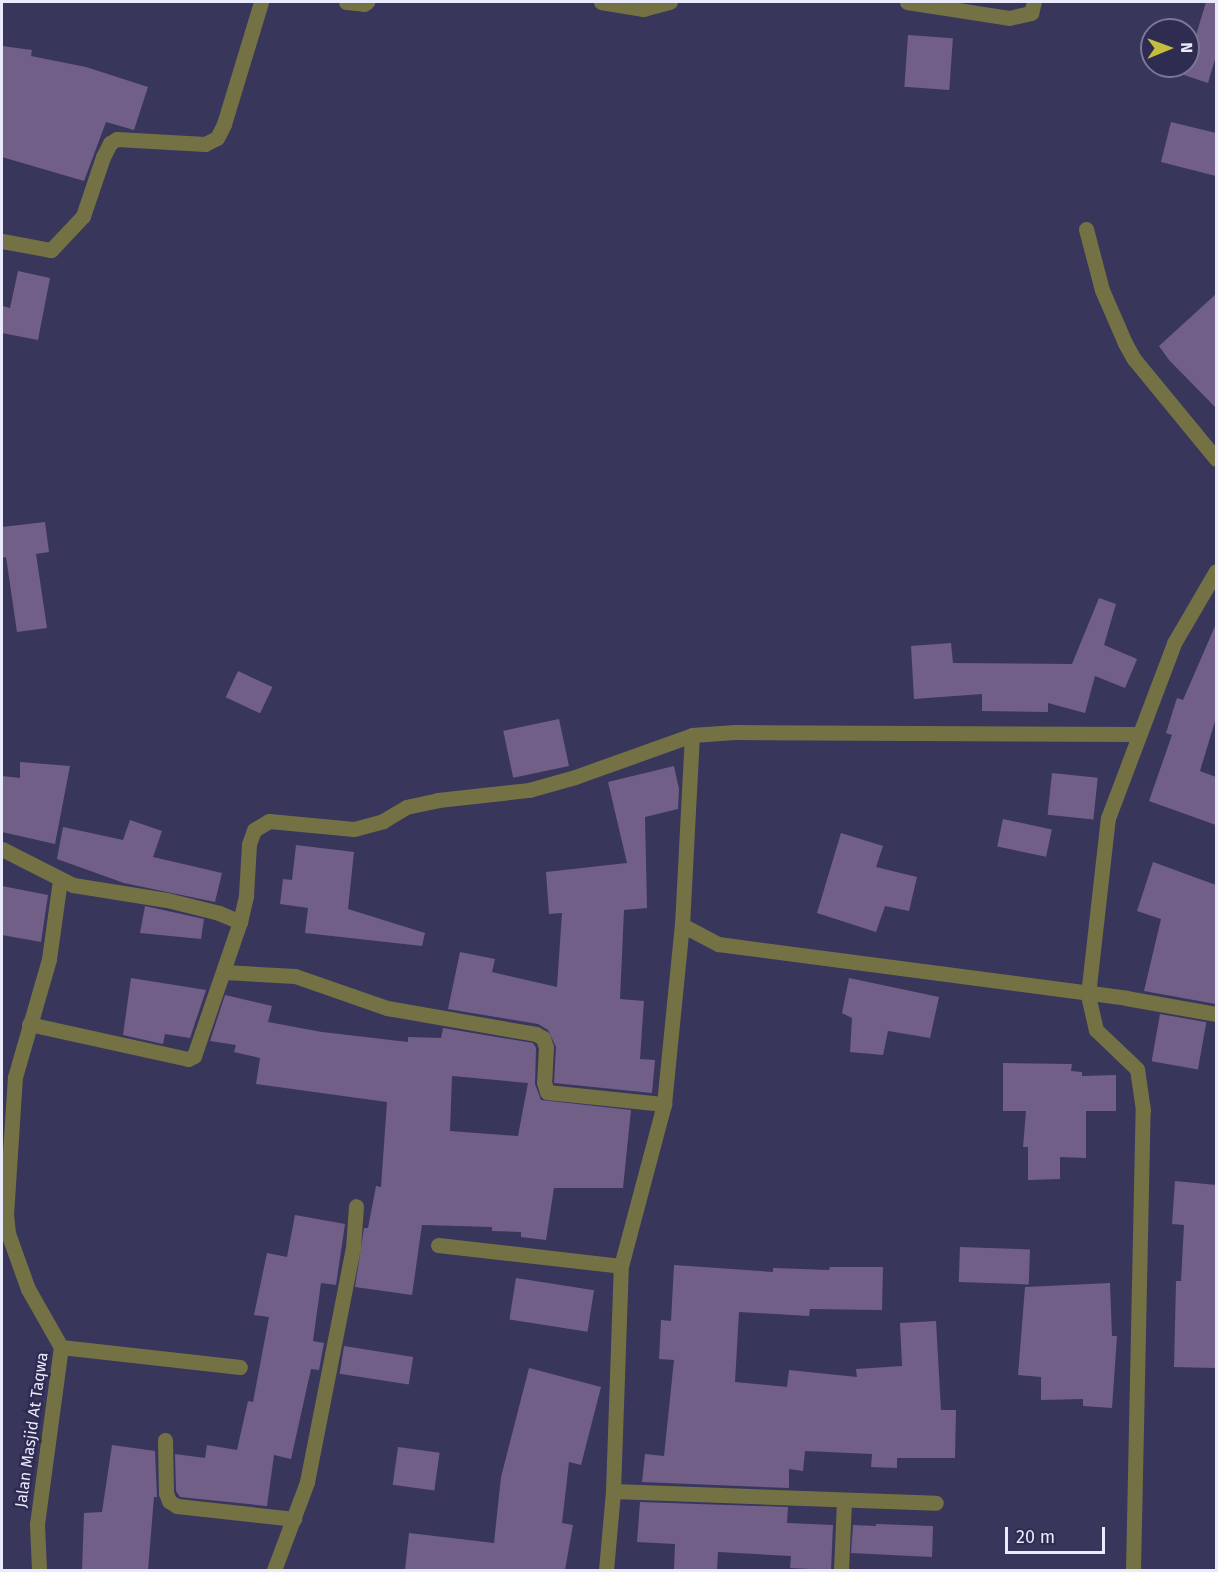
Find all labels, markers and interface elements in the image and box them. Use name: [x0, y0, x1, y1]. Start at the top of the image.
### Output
north arrow: [1140, 18, 1200, 78]
text: N: [1177, 42, 1196, 53]
street label: Jalan Masjid At Taqwa: [12, 1351, 52, 1509]
scale bar: [1008, 1515, 1108, 1553]
text: 20 m: [1016, 1526, 1055, 1548]

